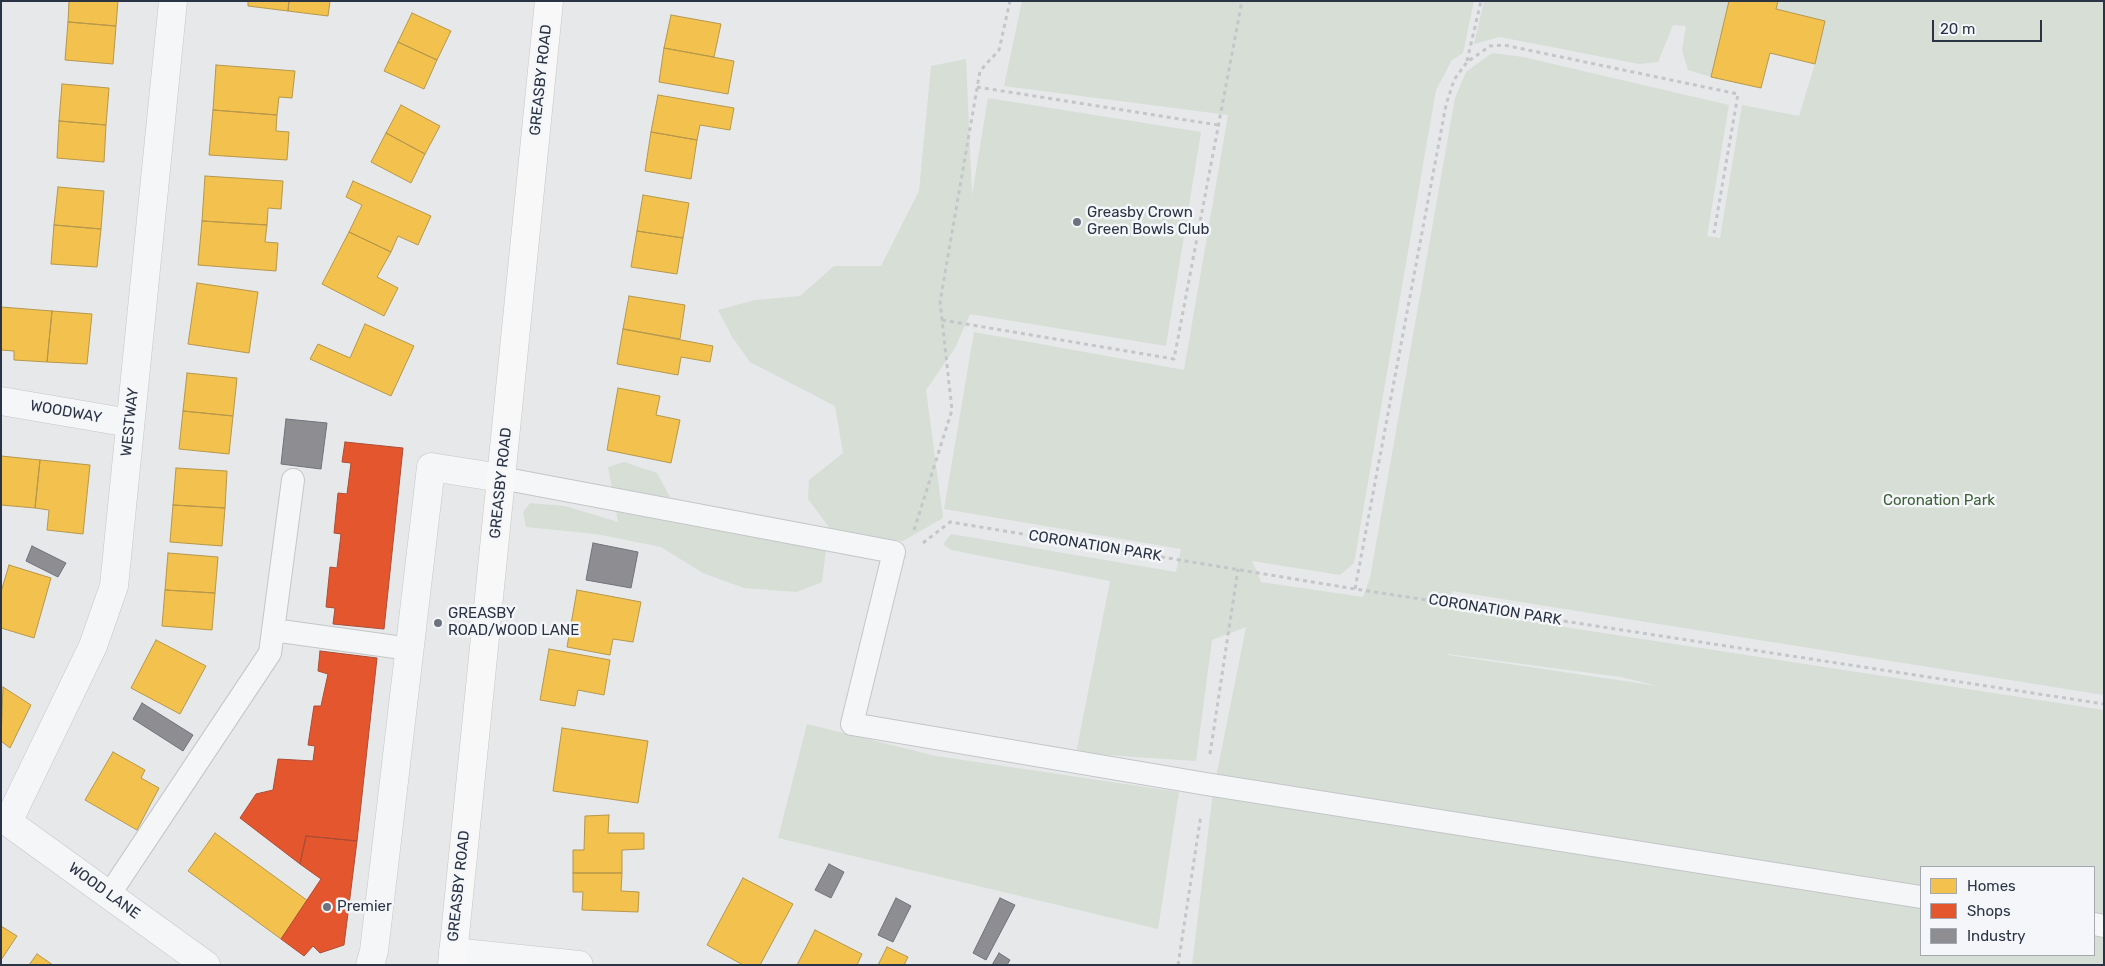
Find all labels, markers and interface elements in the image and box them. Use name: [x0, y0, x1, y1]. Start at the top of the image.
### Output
scale bar: [1935, 10, 2045, 42]
text: 20 m: [1940, 20, 1975, 38]
street label: GREASBY ROAD: [526, 24, 556, 136]
place label: Greasby Crown Green Bowls Club: [1087, 204, 1209, 239]
marker: Greasby Crown Green Bowls Club: [1071, 216, 1083, 228]
street label: WESTWAY: [117, 387, 143, 457]
street label: WOODWAY: [29, 397, 103, 427]
street label: GREASBY ROAD: [486, 427, 516, 539]
park label: Coronation Park: [1883, 492, 1995, 510]
street label: CORONATION PARK: [1027, 527, 1163, 565]
street label: CORONATION PARK: [1427, 591, 1563, 629]
place label: GREASBY ROAD/WOOD LANE: [448, 605, 579, 640]
marker: GREASBY ROAD/WOOD LANE: [432, 617, 444, 629]
street label: GREASBY ROAD: [444, 830, 474, 942]
street label: WOOD LANE: [65, 859, 143, 923]
legend: [1920, 866, 2095, 956]
text: Homes: [1967, 877, 2016, 895]
place label: Premier: [337, 898, 392, 916]
marker: Premier: [321, 901, 333, 913]
text: Shops: [1967, 902, 2011, 920]
text: Industry: [1967, 927, 2026, 945]

